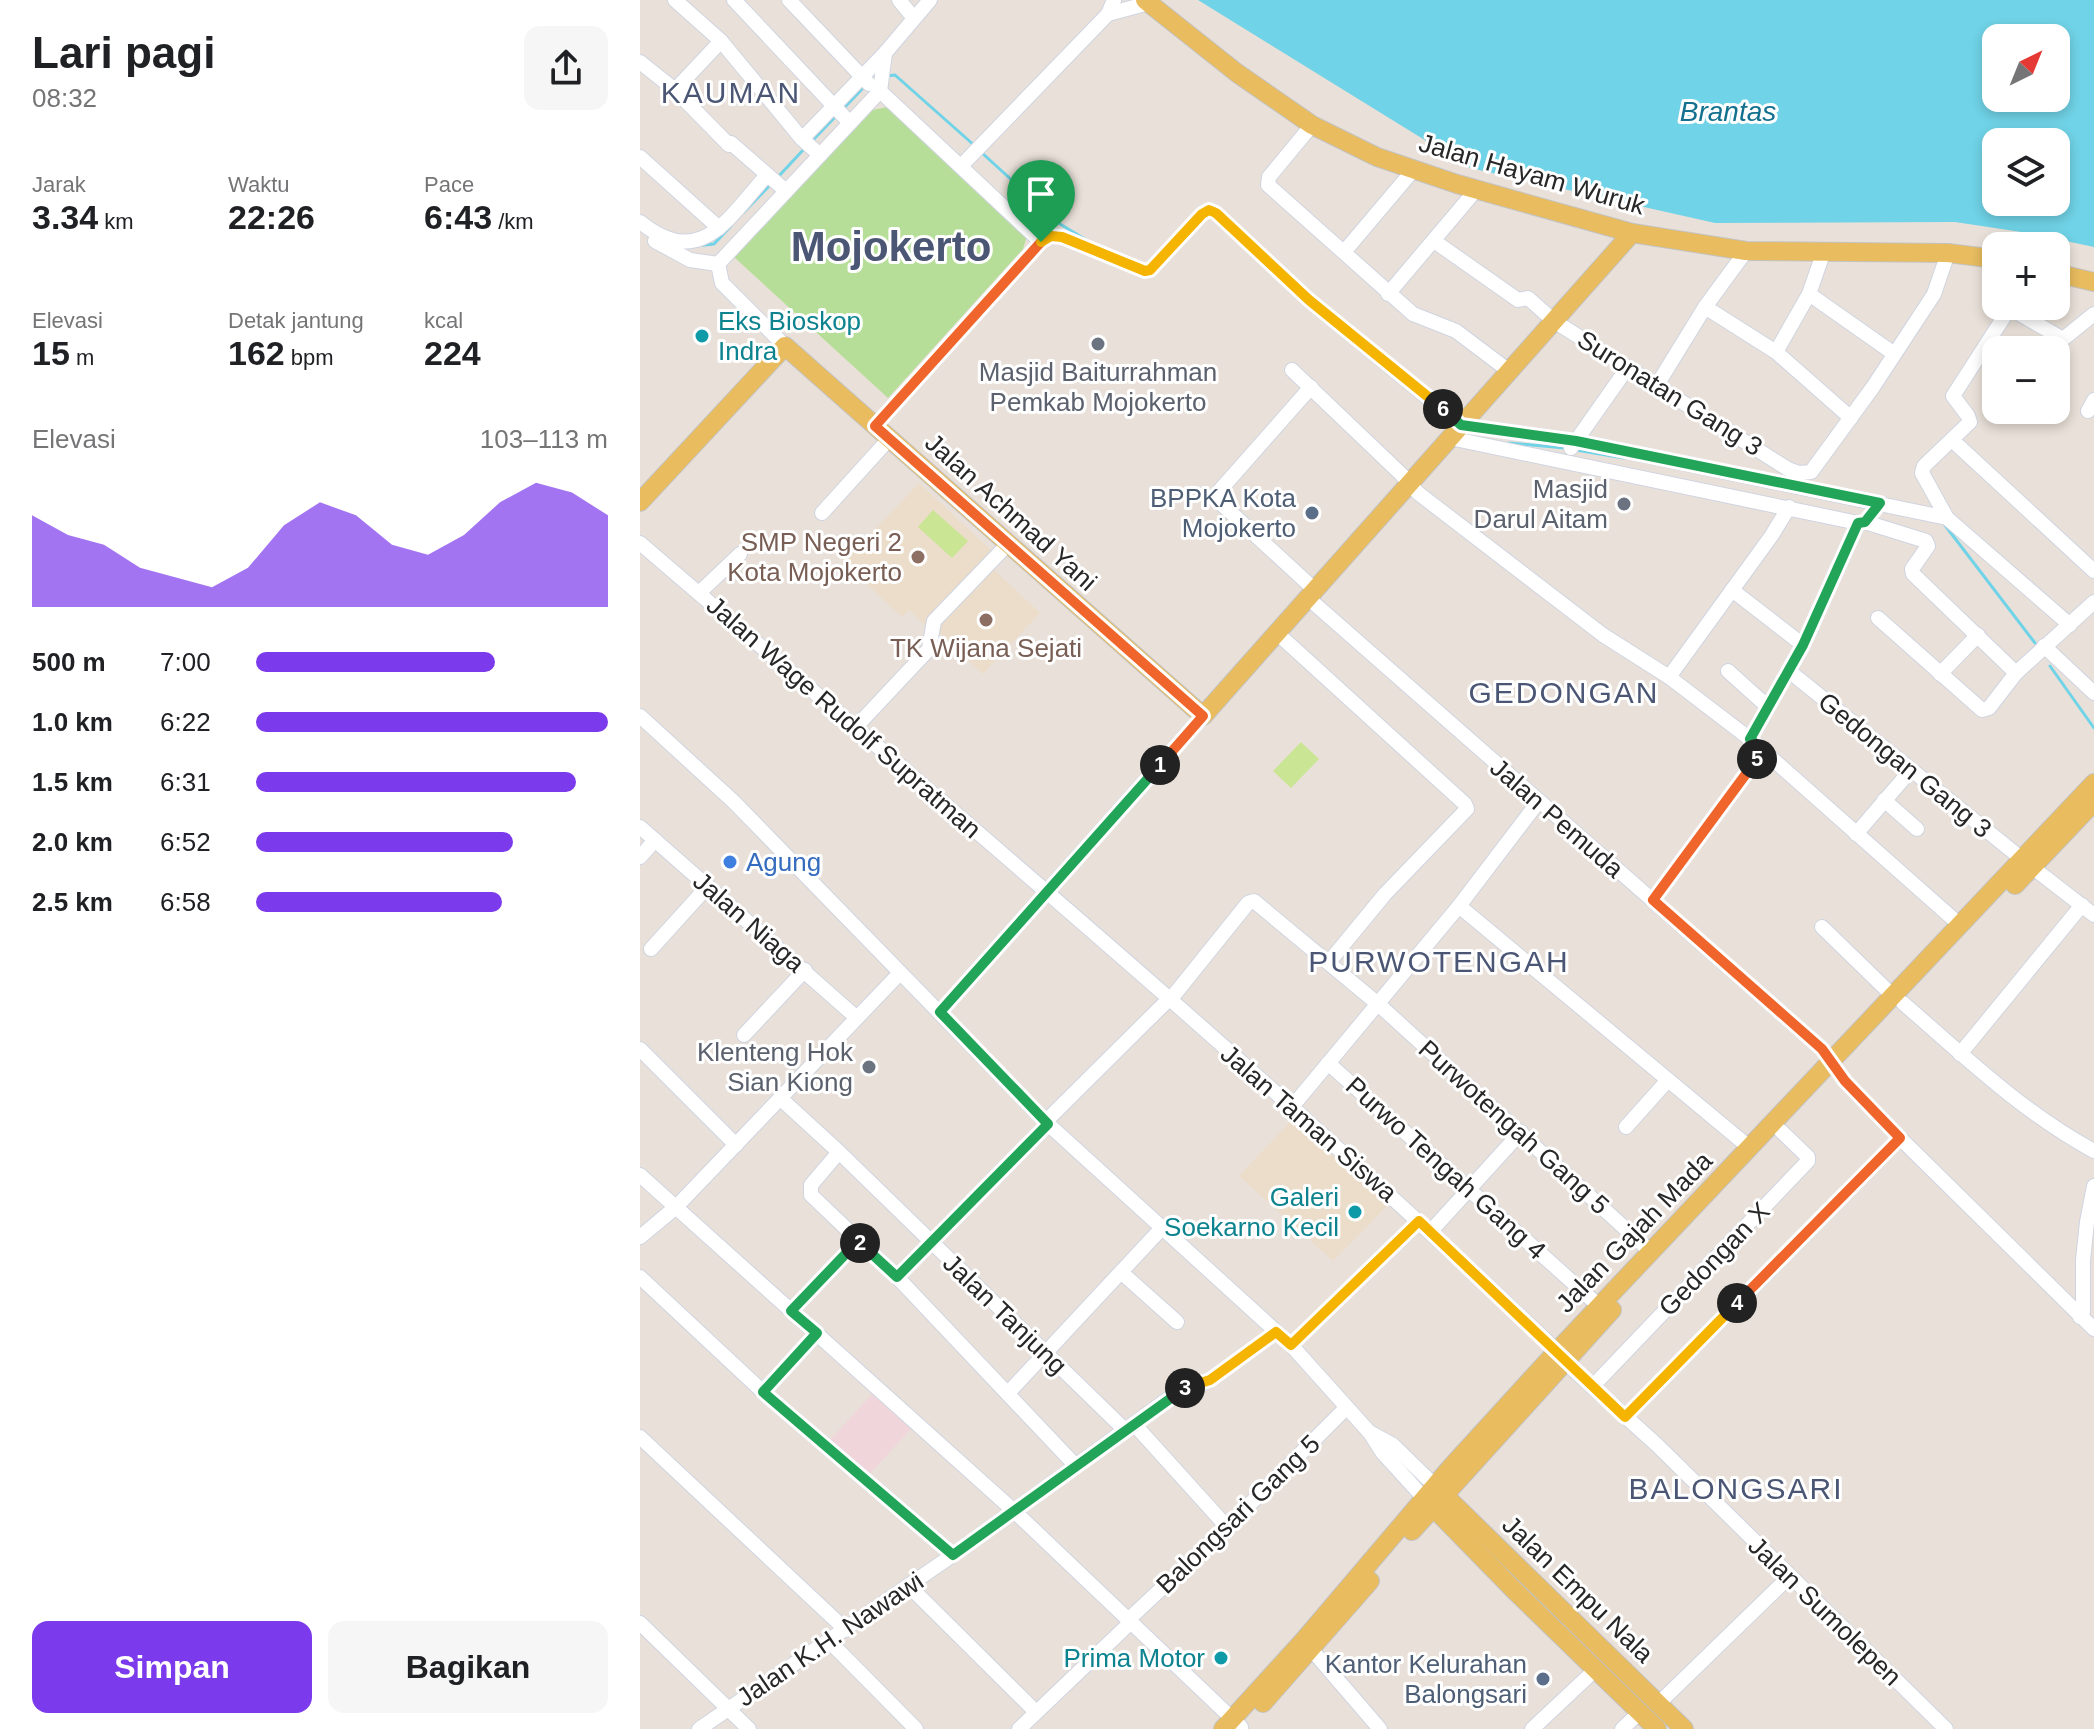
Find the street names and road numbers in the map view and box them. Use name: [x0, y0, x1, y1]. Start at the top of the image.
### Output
street label: Jalan Hayam Wuruk: [1416, 127, 1649, 221]
street label: Suronatan Gang 3: [1572, 324, 1768, 462]
street label: Jalan Achmad Yani: [919, 427, 1103, 597]
street label: Jalan Wage Rudolf Supratman: [701, 590, 987, 844]
street label: Gedongan Gang 3: [1812, 686, 1998, 844]
street label: Jalan Pemuda: [1484, 752, 1630, 884]
street label: Jalan Niaga: [687, 866, 811, 979]
street label: Purwotengah Gang 5: [1413, 1034, 1615, 1220]
street label: Jalan Taman Siswa: [1215, 1038, 1404, 1208]
street label: Purwo Tengah Gang 4: [1340, 1070, 1552, 1266]
street label: Jalan Gajah Mada: [1550, 1145, 1718, 1318]
street label: Gedongan X: [1652, 1196, 1776, 1322]
street label: Jalan Tanjung: [937, 1248, 1073, 1380]
street label: Balongsari Gang 5: [1150, 1428, 1326, 1600]
street label: Jalan Empu Nala: [1496, 1509, 1660, 1669]
street label: Jalan Sumolepen: [1742, 1530, 1908, 1692]
street label: Jalan K.H. Nawawi: [731, 1566, 929, 1712]

